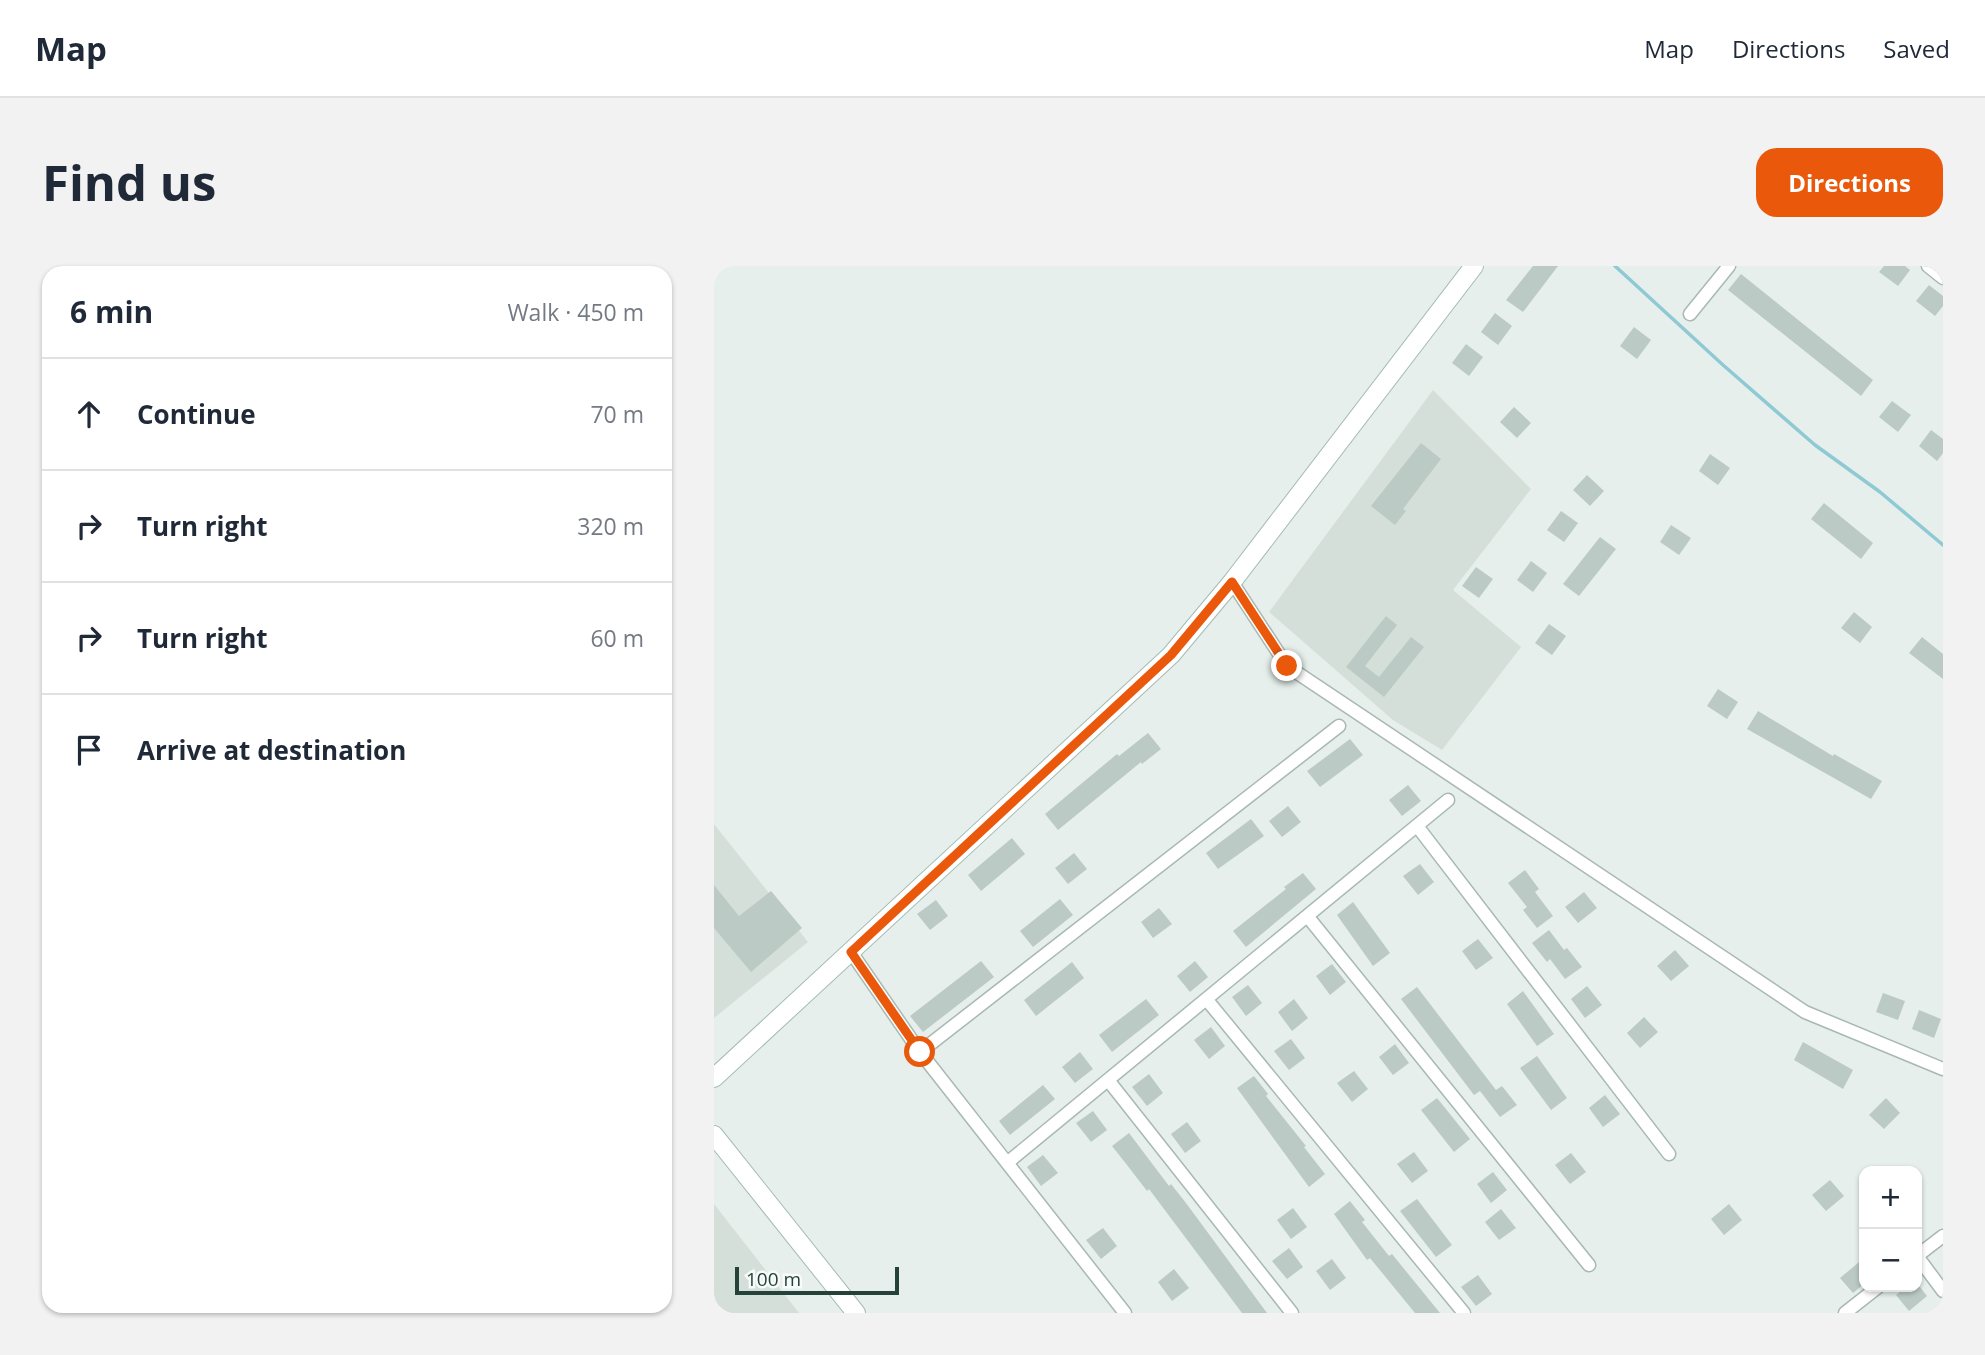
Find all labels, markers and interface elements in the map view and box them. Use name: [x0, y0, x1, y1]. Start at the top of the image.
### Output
text: Map: [35, 26, 107, 71]
text: Map: [1644, 32, 1694, 65]
text: Directions: [1732, 32, 1845, 65]
text: Saved: [1883, 32, 1950, 65]
button: Directions: [1756, 148, 1943, 217]
text: Find us: [42, 149, 216, 215]
text: 6 min: [70, 291, 153, 332]
text: Walk · 450 m: [507, 296, 644, 328]
icon: ahead: [70, 395, 108, 433]
text: Continue: [137, 396, 256, 432]
text: 70 m: [590, 398, 644, 430]
icon: right: [70, 507, 108, 545]
text: Turn right: [137, 508, 268, 544]
text: 320 m: [577, 510, 644, 542]
icon: right: [70, 619, 108, 657]
text: Turn right: [137, 620, 268, 656]
text: 60 m: [590, 622, 644, 654]
route end: [1271, 650, 1302, 681]
icon: arrive: [70, 731, 108, 769]
text: Arrive at destination: [137, 732, 406, 768]
route start: [904, 1036, 935, 1067]
map controls: [1859, 1166, 1922, 1292]
button: +: [1859, 1166, 1922, 1229]
button: −: [1859, 1229, 1922, 1292]
scale bar: [735, 1264, 900, 1296]
text: 100 m: [746, 1266, 801, 1292]

